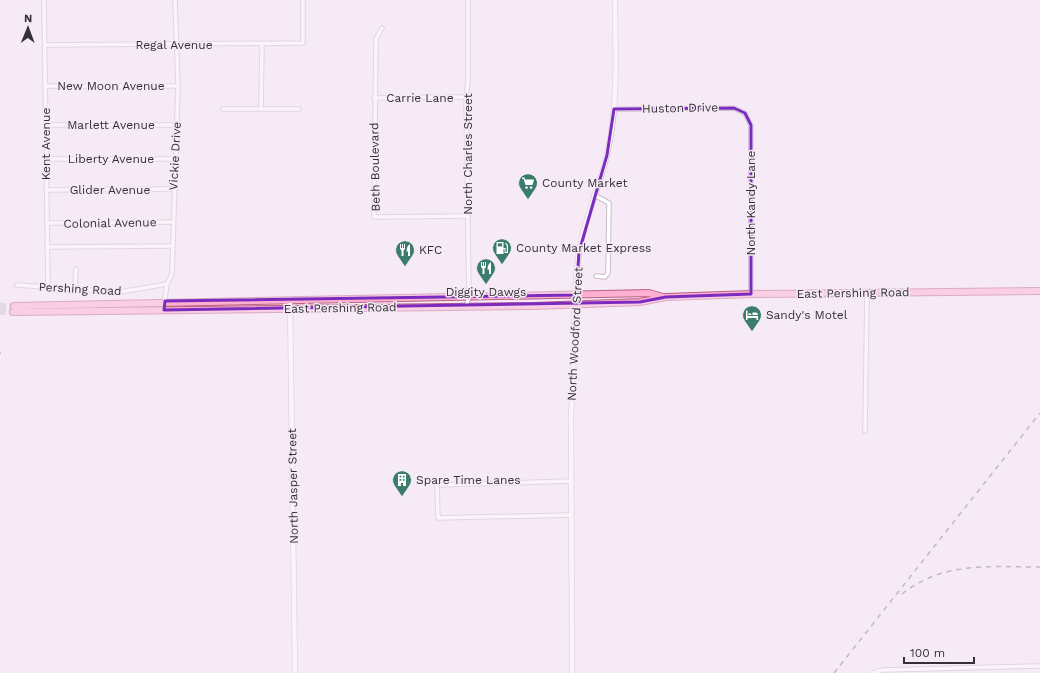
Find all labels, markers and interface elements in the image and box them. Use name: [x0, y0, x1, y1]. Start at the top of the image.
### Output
north arrow: [8, 8, 48, 48]
text: N: [24, 12, 32, 25]
street label: Regal Avenue: [135, 38, 213, 52]
street label: New Moon Avenue: [57, 79, 165, 93]
street label: Carrie Lane: [386, 91, 454, 105]
street label: North Charles Street: [461, 93, 475, 215]
street label: Huston Drive: [642, 100, 718, 116]
street label: Kent Avenue: [39, 108, 53, 180]
street label: Marlett Avenue: [67, 118, 155, 132]
street label: Vickie Drive: [166, 121, 184, 191]
street label: Beth Boulevard: [367, 122, 383, 212]
street label: North Kandy Lane: [744, 151, 758, 255]
street label: Liberty Avenue: [68, 152, 154, 166]
supermarket icon: County Market: [517, 172, 539, 200]
place label: County Market: [542, 176, 627, 190]
street label: Glider Avenue: [70, 183, 150, 197]
street label: Colonial Avenue: [63, 215, 157, 231]
fuel station icon: County Market Express: [491, 237, 513, 265]
restaurant icon: KFC: [394, 239, 416, 267]
place label: County Market Express: [516, 241, 651, 255]
place label: KFC: [419, 243, 442, 257]
restaurant icon: Diggity Dawgs: [475, 257, 497, 285]
street label: North Woodford Street: [565, 267, 585, 401]
street label: Pershing Road: [38, 280, 122, 298]
place label: Diggity Dawgs: [446, 285, 526, 299]
street label: East Pershing Road: [796, 285, 910, 301]
street label: East Pershing Road: [283, 300, 397, 316]
hotel icon: Sandy's Motel: [741, 304, 763, 332]
place label: Sandy's Motel: [766, 308, 848, 322]
street label: North Jasper Street: [285, 428, 301, 544]
building icon: Spare Time Lanes: [391, 469, 413, 497]
place label: Spare Time Lanes: [416, 473, 521, 487]
scale bar: [904, 639, 974, 665]
text: 100 m: [910, 646, 945, 660]

